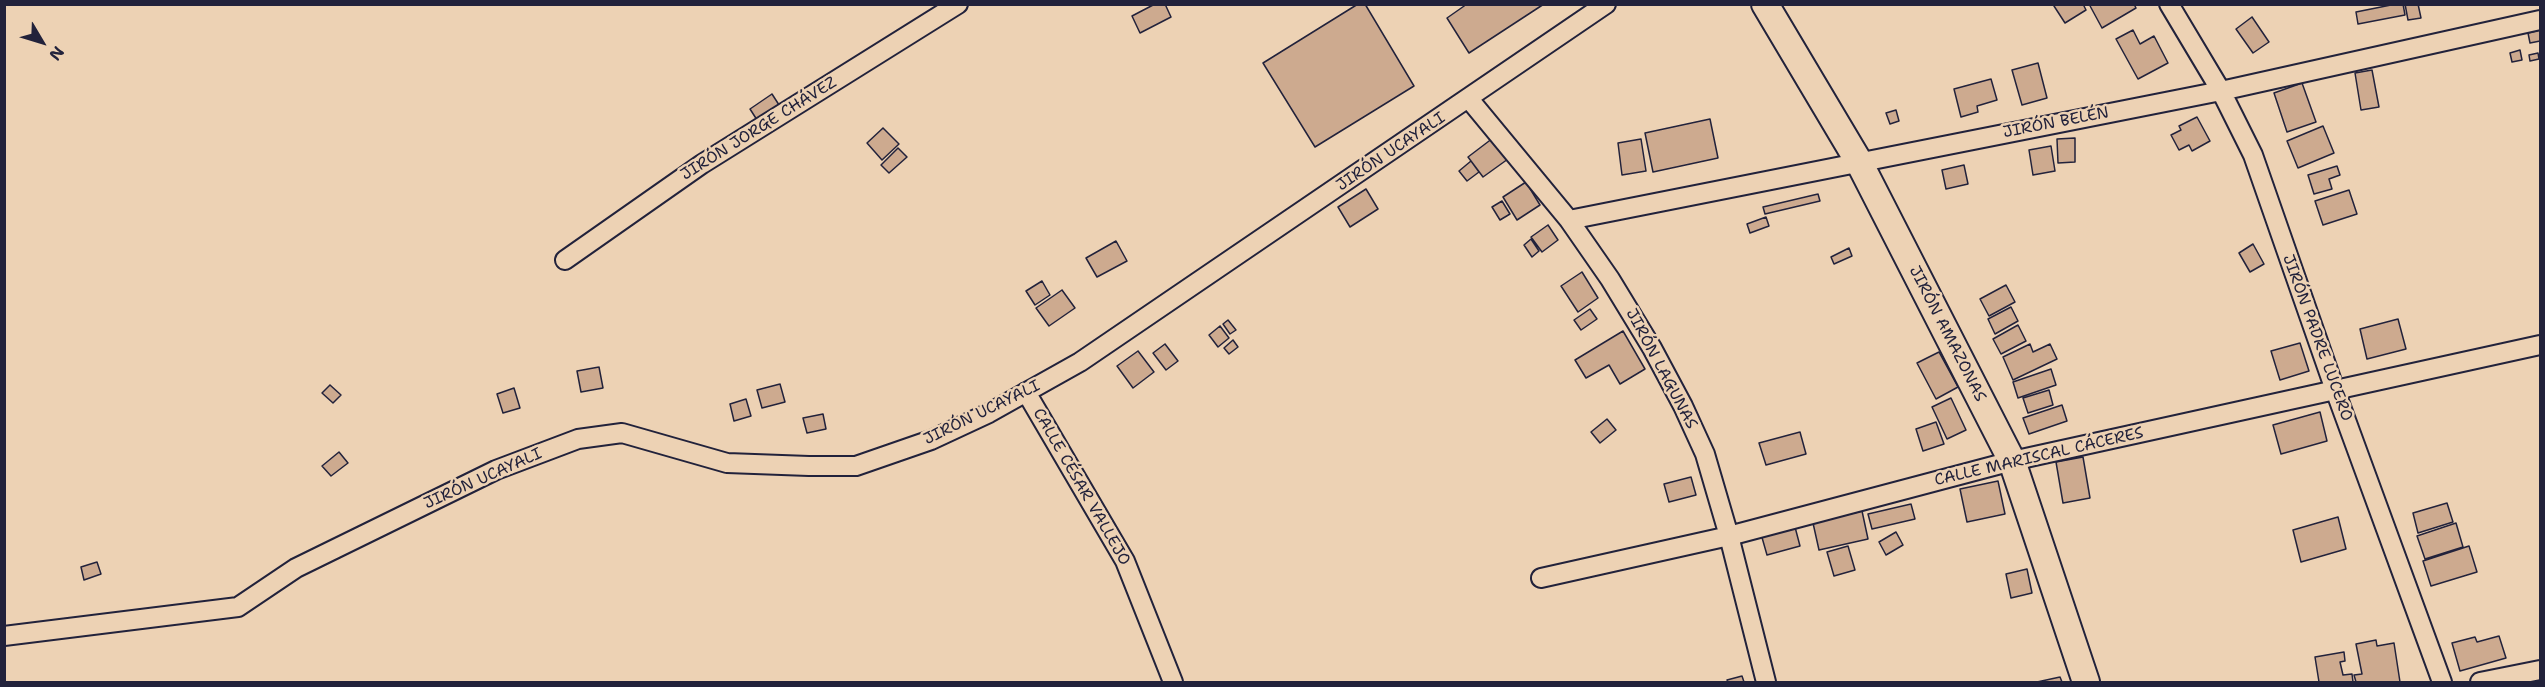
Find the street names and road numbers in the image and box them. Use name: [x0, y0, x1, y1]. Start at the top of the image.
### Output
street label: JIRÓN JORGE CHÁVEZ: [678, 73, 840, 185]
street label: JIRÓN BELÉN: [2001, 103, 2111, 143]
street label: JIRÓN UCAYALI: [1333, 109, 1449, 195]
street label: JIRÓN PADRE LUCERO: [2278, 252, 2356, 424]
street label: JIRÓN AMAZONAS: [1904, 263, 1990, 405]
street label: JIRÓN LAGUNAS: [1621, 306, 1701, 432]
street label: JIRÓN UCAYALI: [921, 377, 1043, 449]
street label: CALLE CÉSAR VALLEJO: [1028, 405, 1134, 569]
street label: CALLE MARISCAL CÁCERES: [1933, 424, 2145, 490]
street label: JIRÓN UCAYALI: [421, 444, 545, 514]

